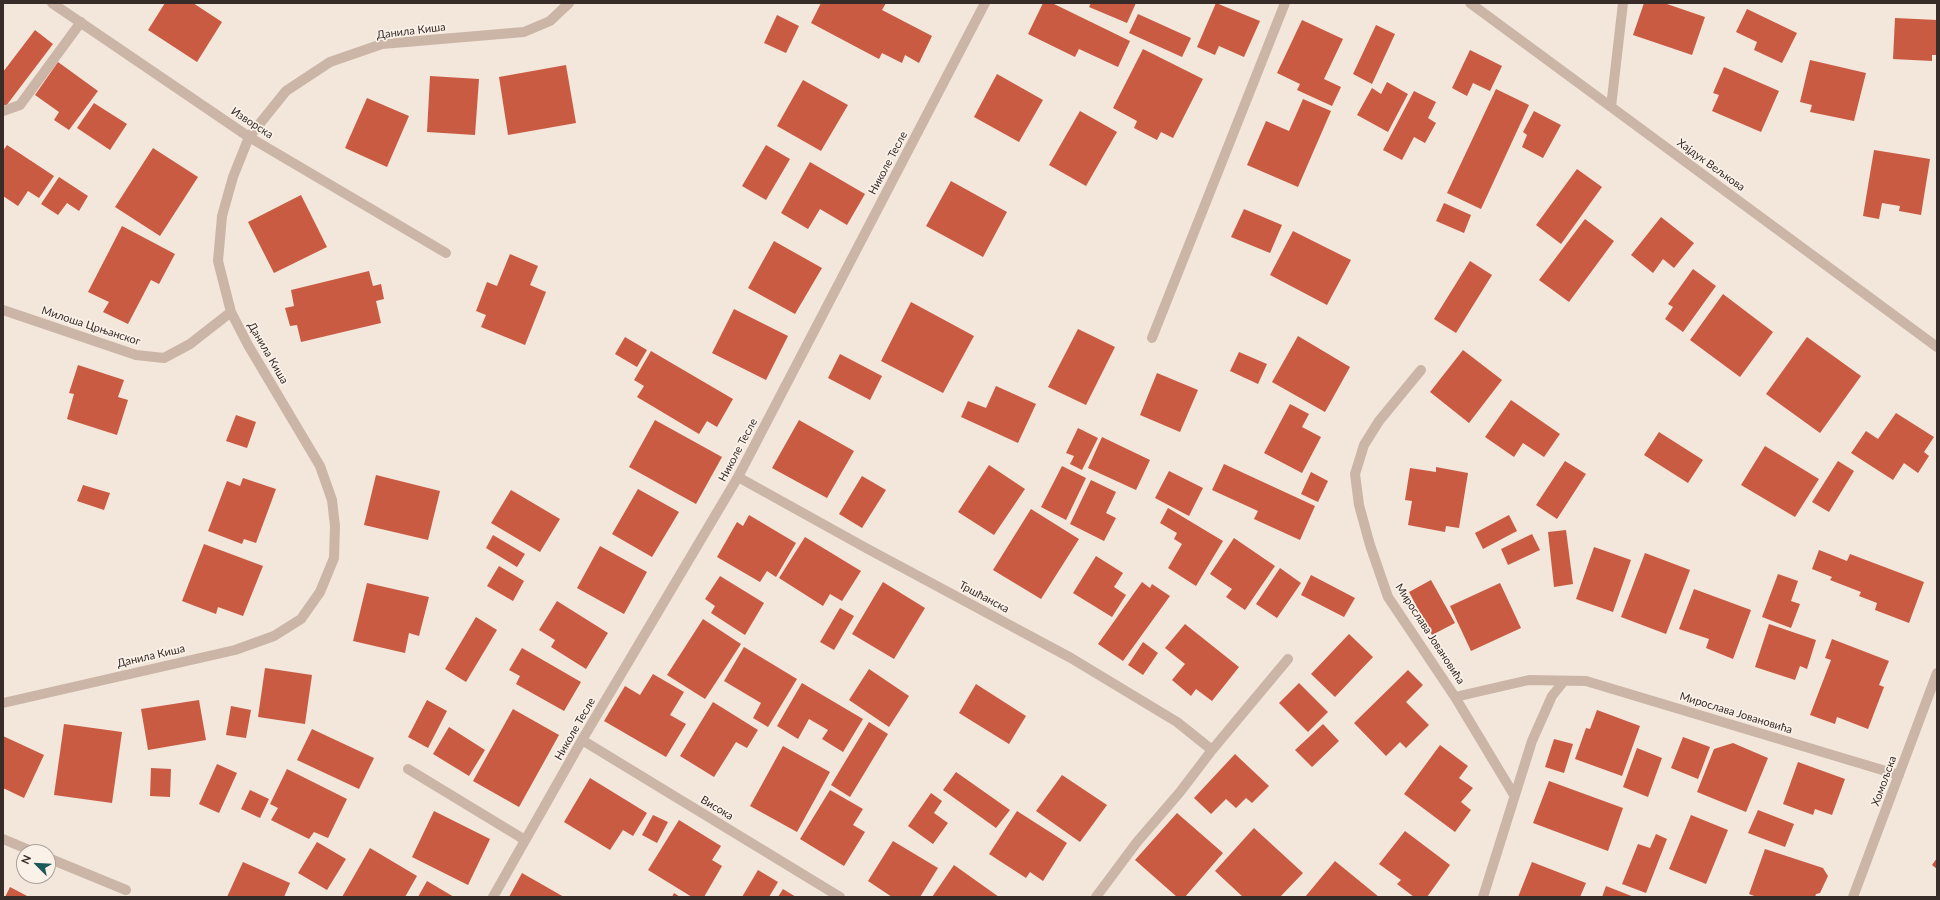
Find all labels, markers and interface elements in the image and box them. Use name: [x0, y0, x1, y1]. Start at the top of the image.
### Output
street label: Данила Киша: [376, 20, 446, 42]
street label: Изворска: [229, 105, 275, 141]
street label: Николе Тесле: [866, 129, 910, 197]
street label: Хајдук Вељкова: [1675, 136, 1747, 194]
street label: Милоша Црњанског: [40, 304, 142, 348]
street label: Данила Киша: [245, 320, 291, 386]
street label: Николе Тесле: [716, 416, 760, 484]
street label: Тршћанска: [957, 578, 1011, 616]
street label: Мирослава Јовановића: [1393, 581, 1467, 687]
street label: Данила Киша: [116, 642, 186, 670]
street label: Мирослава Јовановића: [1678, 690, 1794, 736]
street label: Николе Тесле: [552, 696, 598, 762]
street label: Хомољска: [1869, 754, 1899, 808]
street label: Висока: [698, 793, 736, 823]
north arrow: [16, 844, 56, 884]
text: N: [18, 853, 33, 866]

